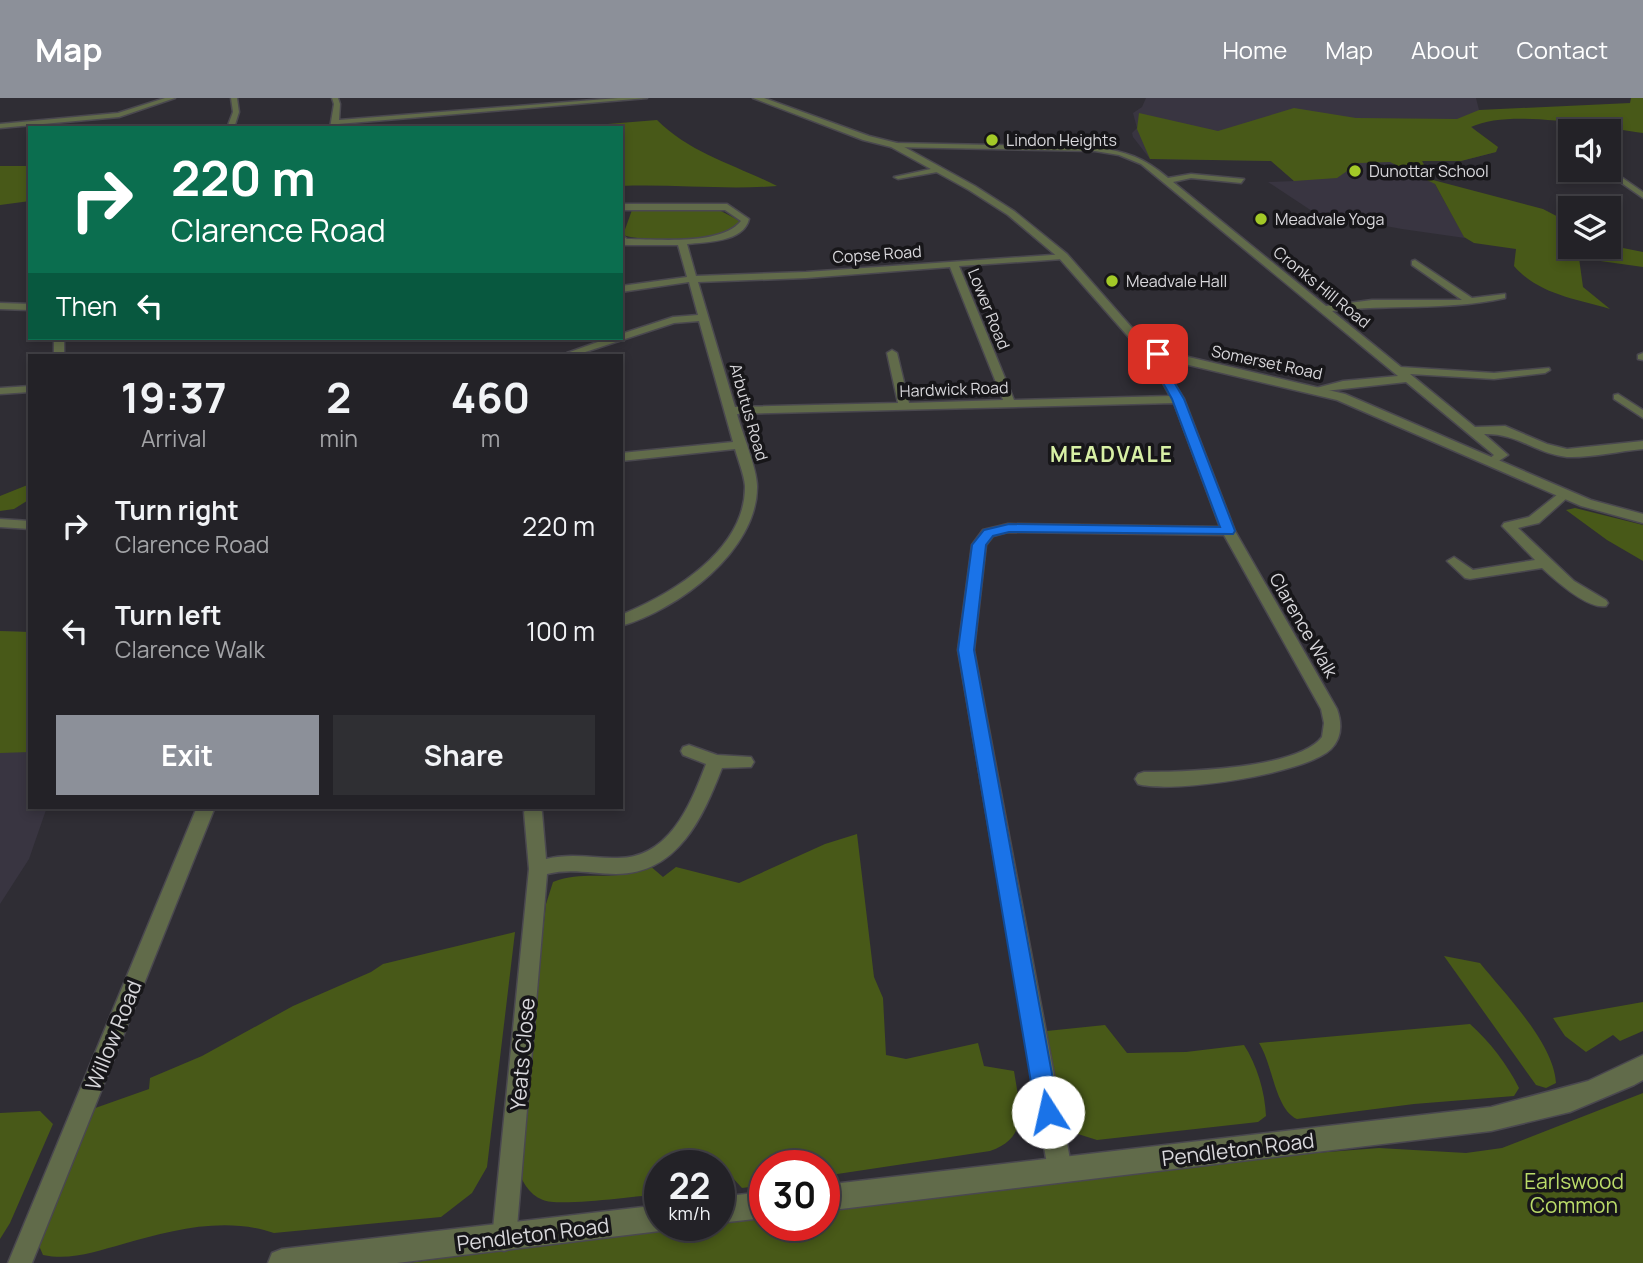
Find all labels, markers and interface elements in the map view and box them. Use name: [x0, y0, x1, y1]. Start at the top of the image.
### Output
text: Map: [35, 27, 103, 72]
text: Home: [1222, 33, 1287, 66]
text: Map: [1325, 33, 1373, 66]
text: About: [1411, 33, 1479, 66]
text: Contact: [1517, 33, 1608, 66]
map controls: [1558, 119, 1621, 259]
button: sound: [1558, 119, 1621, 182]
place label: Lindon Heights: [1006, 129, 1117, 151]
marker: Lindon Heights: [984, 132, 1000, 148]
text: 220 m: [171, 144, 315, 211]
icon: right: [56, 154, 147, 245]
place label: Dunottar School: [1369, 160, 1489, 182]
marker: Dunottar School: [1347, 163, 1363, 179]
button: layers: [1558, 196, 1621, 259]
text: Clarence Road: [171, 208, 386, 252]
place label: Meadvale Yoga: [1275, 208, 1384, 230]
marker: Meadvale Yoga: [1253, 211, 1269, 227]
street label: Copse Road: [832, 240, 922, 268]
street label: Cronks Hill Road: [1269, 241, 1375, 333]
street label: Lower Road: [963, 265, 1015, 353]
place label: Meadvale Hall: [1126, 270, 1227, 292]
marker: Meadvale Hall: [1104, 273, 1120, 289]
icon: left: [131, 287, 169, 325]
text: Then: [56, 288, 117, 324]
pin: [1128, 324, 1188, 384]
icon: arrive: [1139, 335, 1177, 373]
street label: Somerset Road: [1209, 340, 1325, 384]
street label: Arbutus Road: [725, 361, 773, 463]
text: 19:37: [121, 368, 227, 426]
text: 2: [326, 368, 351, 426]
text: 460: [451, 368, 530, 426]
street label: Hardwick Road: [899, 376, 1009, 402]
text: Arrival: [141, 422, 207, 454]
text: min: [319, 422, 358, 454]
text: m: [481, 422, 500, 454]
district label: MEADVALE: [1050, 440, 1174, 468]
text: Turn right: [115, 492, 239, 528]
icon: right: [56, 507, 94, 545]
text: 220 m: [522, 508, 595, 544]
text: Clarence Road: [115, 528, 269, 560]
street label: Clarence Walk: [1264, 568, 1344, 683]
text: Turn left: [115, 597, 222, 633]
icon: left: [56, 612, 94, 650]
text: 100 m: [526, 613, 595, 649]
text: Clarence Walk: [115, 633, 265, 665]
button: Exit: [56, 715, 319, 795]
button: Share: [333, 715, 595, 795]
street label: Willow Road: [78, 976, 148, 1094]
street label: Yeats Close: [503, 997, 541, 1111]
position arrow: [1011, 1075, 1085, 1149]
street label: Pendleton Road: [1160, 1126, 1316, 1172]
speed limit sign: 30: [749, 1150, 840, 1241]
text: 22: [669, 1162, 710, 1210]
park label: Earlswood Common: [1524, 1167, 1624, 1219]
text: km/h: [669, 1201, 710, 1225]
street label: Pendleton Road: [455, 1211, 611, 1257]

